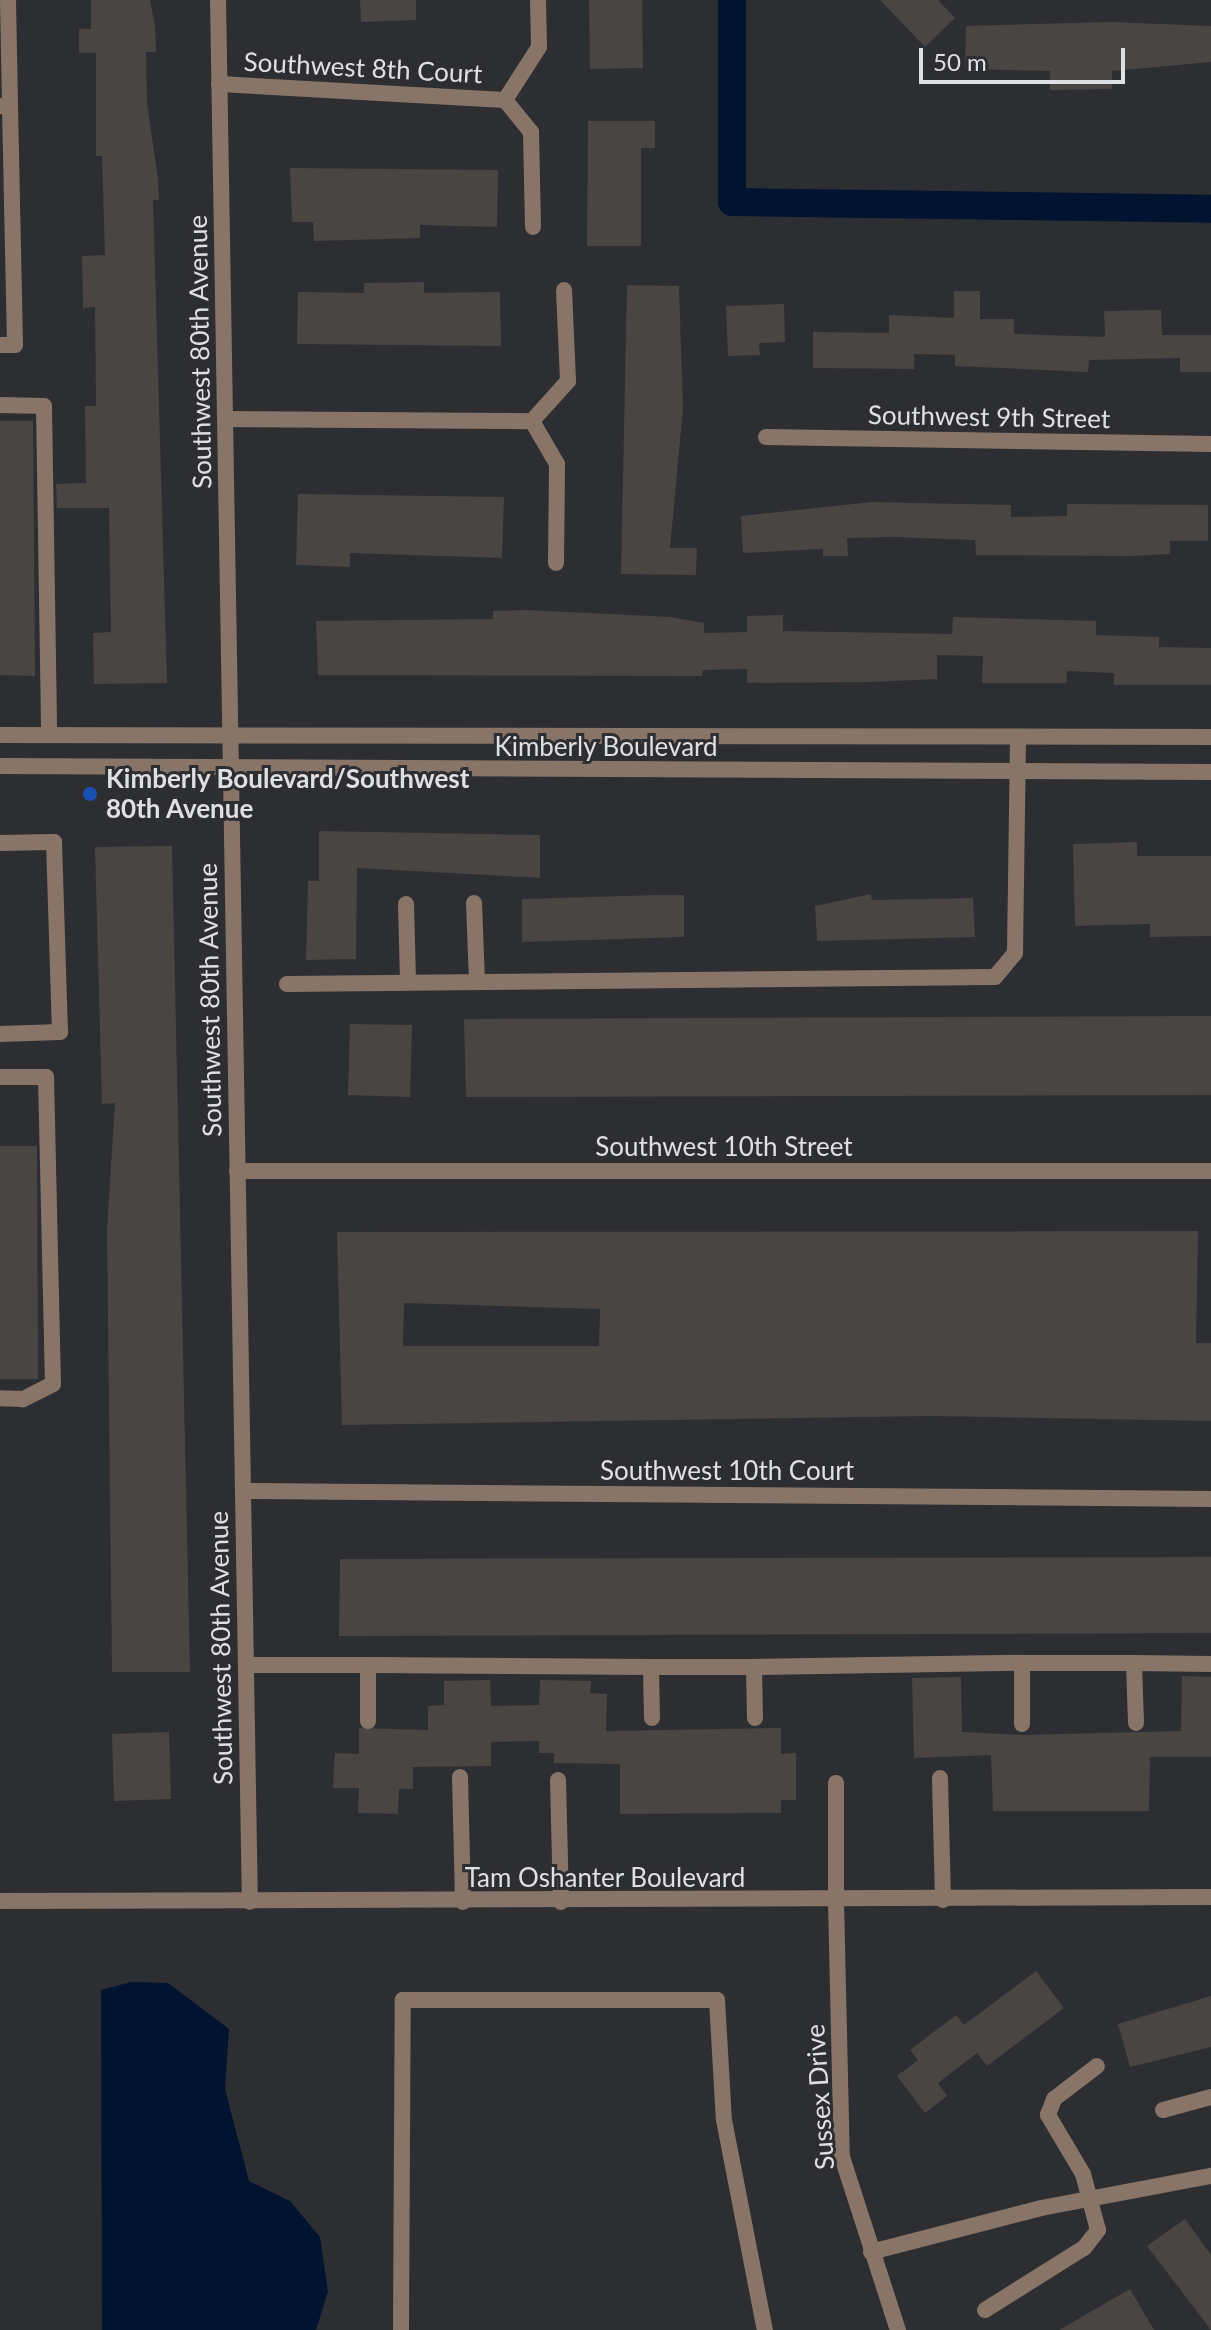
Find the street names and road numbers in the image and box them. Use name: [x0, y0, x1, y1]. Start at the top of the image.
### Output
street label: Southwest 8th Court: [243, 46, 483, 90]
street label: Southwest 80th Avenue: [182, 214, 218, 490]
street label: Southwest 9th Street: [868, 399, 1110, 435]
street label: Kimberly Boulevard: [494, 731, 718, 763]
street label: Southwest 80th Avenue: [192, 862, 228, 1138]
street label: Southwest 10th Street: [595, 1131, 853, 1163]
street label: Southwest 10th Court: [600, 1455, 854, 1487]
street label: Southwest 80th Avenue: [203, 1510, 239, 1786]
street label: Tam Oshanter Boulevard: [464, 1862, 746, 1894]
street label: Sussex Drive: [799, 2023, 841, 2171]

